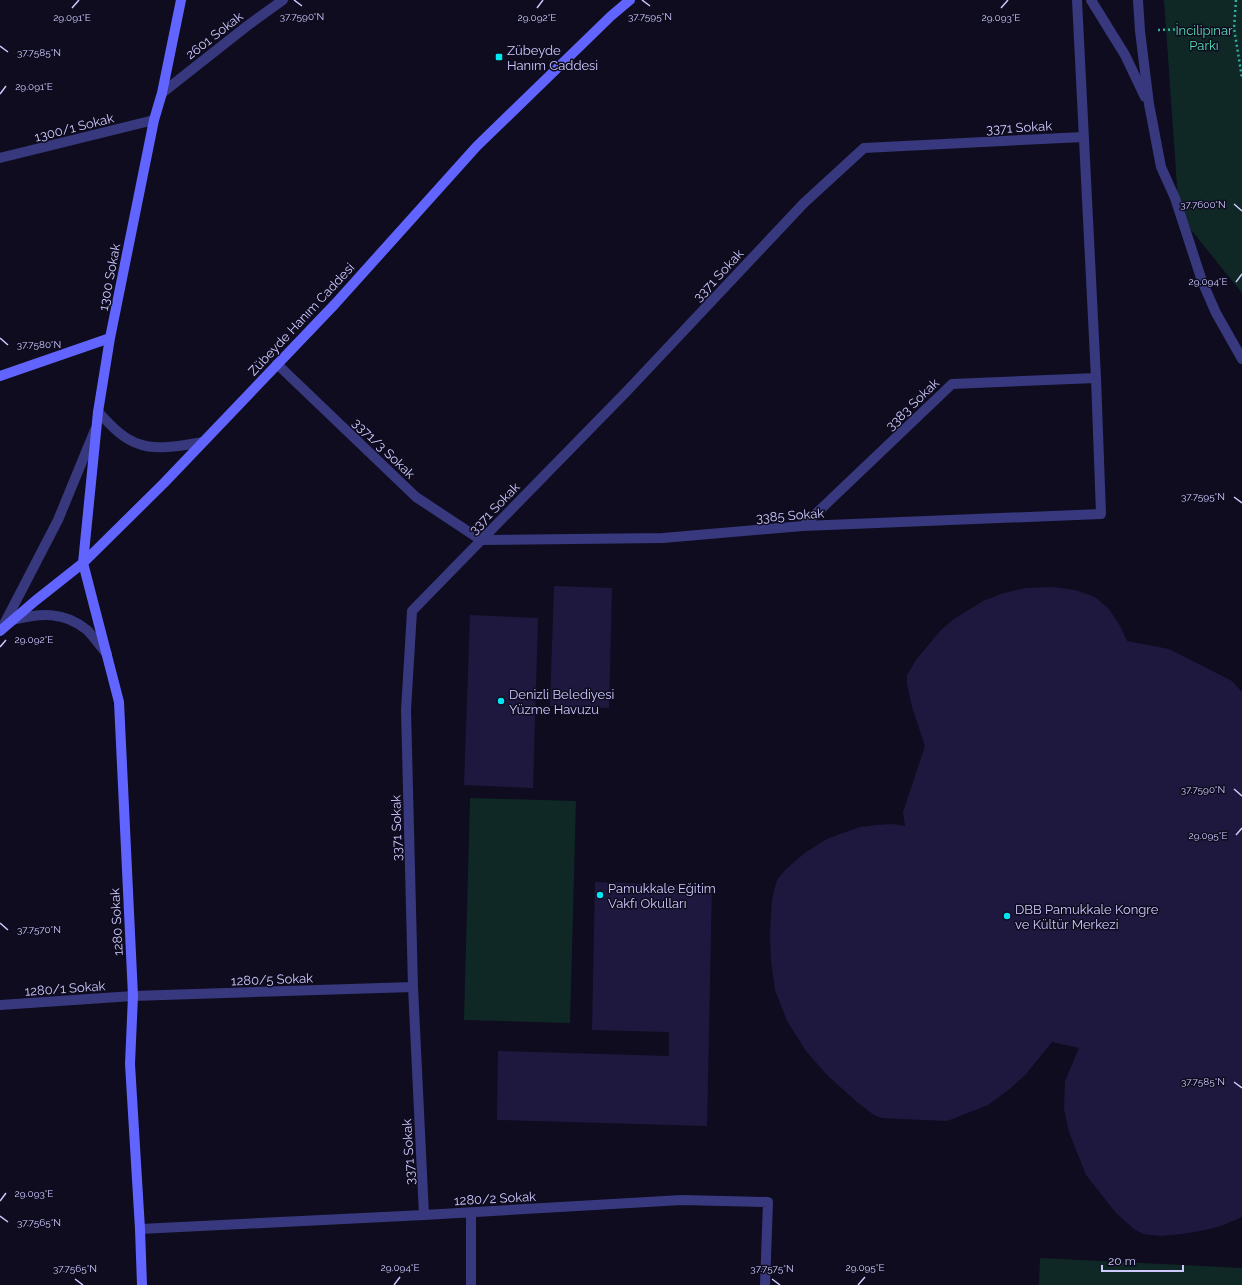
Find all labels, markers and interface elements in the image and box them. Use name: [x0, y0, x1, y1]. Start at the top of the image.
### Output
street label: 2601 Sokak: [183, 9, 246, 62]
text: 37.7590°N: [280, 11, 324, 22]
text: 37.7595°N: [628, 11, 672, 22]
text: 29.091°E: [53, 12, 91, 23]
text: 29.092°E: [518, 12, 556, 23]
text: 29.093°E: [982, 12, 1020, 23]
park label: İncilipınar Parkı: [1175, 22, 1233, 53]
place label: Zübeyde Hanım Caddesi: [507, 43, 598, 73]
text: 37.7585°N: [17, 47, 61, 58]
marker: Zübeyde Hanım Caddesi: [494, 52, 504, 62]
text: 29.091°E: [15, 81, 53, 92]
street label: 1300/1 Sokak: [33, 110, 115, 145]
street label: 3371 Sokak: [986, 118, 1053, 137]
text: 37.7600°N: [1180, 199, 1226, 210]
street label: 1300 Sokak: [96, 242, 123, 312]
street label: 3371 Sokak: [690, 246, 746, 305]
street label: Zübeyde Hanım Caddesi: [245, 260, 357, 379]
text: 29.094°E: [1188, 276, 1228, 287]
text: 37.7580°N: [17, 339, 61, 350]
street label: 3383 Sokak: [883, 375, 942, 433]
street label: 3371/3 Sokak: [349, 415, 418, 482]
street label: 3371 Sokak: [466, 479, 523, 537]
text: 37.7595°N: [1181, 491, 1225, 502]
street label: 3385 Sokak: [755, 506, 825, 525]
text: 29.092°E: [15, 634, 53, 645]
place label: Denizli Belediyesi Yüzme Havuzu: [509, 687, 614, 717]
marker: Denizli Belediyesi Yüzme Havuzu: [496, 696, 506, 706]
text: 37.7590°N: [1181, 784, 1225, 795]
street label: 3371 Sokak: [388, 795, 405, 861]
text: 29.095°E: [1188, 830, 1228, 841]
place label: Pamukkale Eğitim Vakfı Okulları: [608, 881, 716, 911]
street label: 1280 Sokak: [107, 888, 126, 956]
marker: Pamukkale Eğitim Vakfı Okulları: [595, 890, 605, 900]
place label: DBB Pamukkale Kongre ve Kültür Merkezi: [1015, 902, 1159, 932]
marker: DBB Pamukkale Kongre ve Kültür Merkezi: [1002, 911, 1012, 921]
text: 37.7570°N: [17, 924, 61, 935]
street label: 1280/5 Sokak: [231, 971, 313, 988]
street label: 1280/1 Sokak: [24, 978, 106, 999]
text: 37.7585°N: [1181, 1076, 1225, 1087]
street label: 3371 Sokak: [399, 1118, 418, 1185]
text: 29.093°E: [15, 1188, 53, 1199]
street label: 1280/2 Sokak: [454, 1189, 536, 1208]
text: 37.7565°N: [17, 1217, 61, 1228]
scale bar: [1102, 1247, 1183, 1273]
text: 20 m: [1108, 1254, 1136, 1268]
text: 29.094°E: [380, 1262, 420, 1273]
text: 29.095°E: [845, 1262, 885, 1273]
text: 37.7565°N: [53, 1263, 97, 1274]
text: 37.7575°N: [750, 1263, 794, 1274]

